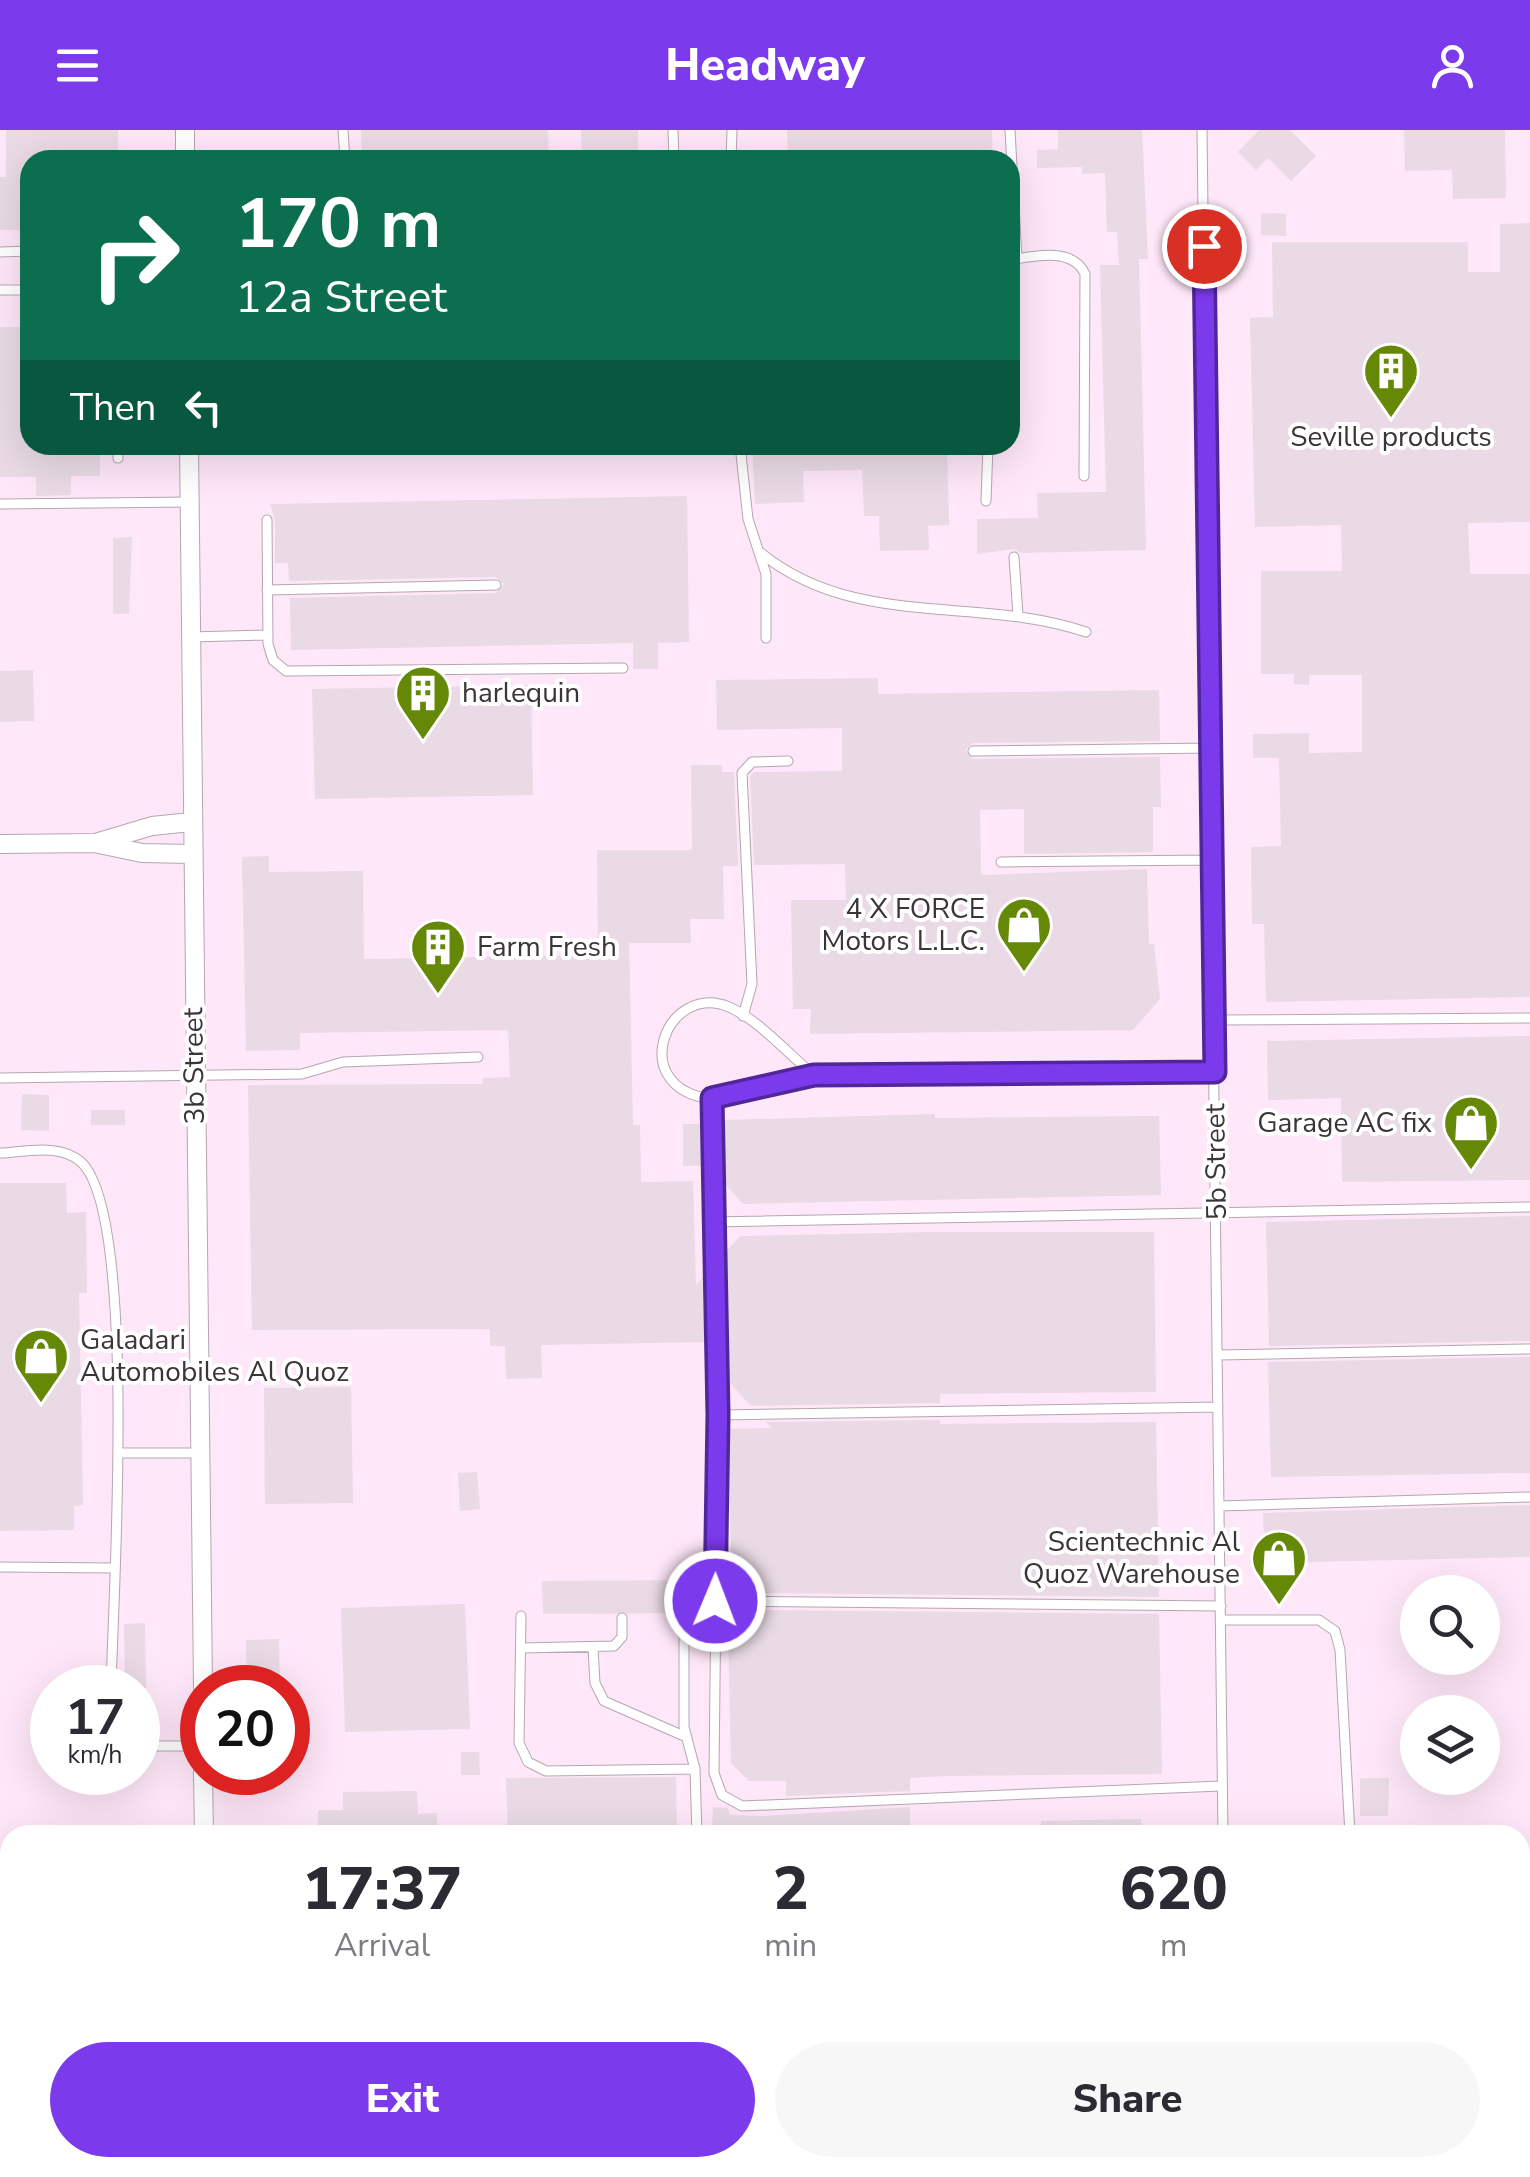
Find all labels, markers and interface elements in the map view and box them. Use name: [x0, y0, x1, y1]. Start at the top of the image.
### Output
text: Headway: [665, 35, 865, 96]
icon: menu: [50, 38, 105, 93]
icon: person: [1425, 38, 1480, 93]
text: 170 m: [235, 176, 441, 272]
icon: right: [70, 190, 200, 320]
pin: [1162, 204, 1247, 289]
icon: arrive: [1177, 219, 1232, 274]
text: 12a Street: [235, 267, 447, 328]
building icon: Seville products: [1361, 341, 1421, 420]
icon: left: [176, 380, 231, 435]
text: Then: [70, 382, 156, 433]
place label: Seville products: [1290, 418, 1492, 456]
building icon: harlequin: [393, 663, 453, 742]
place label: harlequin: [462, 674, 580, 712]
place label: 4 X FORCE Motors L.L.C.: [822, 890, 985, 960]
shop icon: 4 X FORCE Motors L.L.C.: [994, 895, 1054, 974]
building icon: Farm Fresh: [408, 917, 468, 996]
place label: Farm Fresh: [477, 928, 617, 966]
street label: 3b Street: [174, 1007, 214, 1125]
shop icon: Garage AC fix: [1441, 1093, 1501, 1172]
street label: 5b Street: [1196, 1103, 1236, 1221]
place label: Garage AC fix: [1257, 1104, 1432, 1142]
place label: Galadari Automobiles Al Quoz: [80, 1321, 349, 1391]
shop icon: Galadari Automobiles Al Quoz: [11, 1326, 71, 1405]
place label: Scientechnic Al Quoz Warehouse: [1023, 1523, 1241, 1593]
shop icon: Scientechnic Al Quoz Warehouse: [1249, 1528, 1309, 1607]
position arrow: [663, 1549, 767, 1653]
map controls: [1400, 1575, 1500, 1795]
button: search: [1400, 1575, 1500, 1675]
speed limit sign: 20: [180, 1665, 310, 1795]
text: 17: [65, 1683, 125, 1752]
button: layers: [1400, 1695, 1500, 1795]
text: km/h: [67, 1738, 123, 1772]
text: 17:37: [302, 1848, 462, 1930]
text: 2: [773, 1848, 809, 1930]
text: 620: [1120, 1848, 1228, 1930]
text: Arrival: [334, 1924, 430, 1967]
text: min: [764, 1924, 817, 1967]
text: m: [1160, 1924, 1187, 1967]
button: Exit: [50, 2042, 755, 2157]
button: Share: [775, 2042, 1480, 2157]

